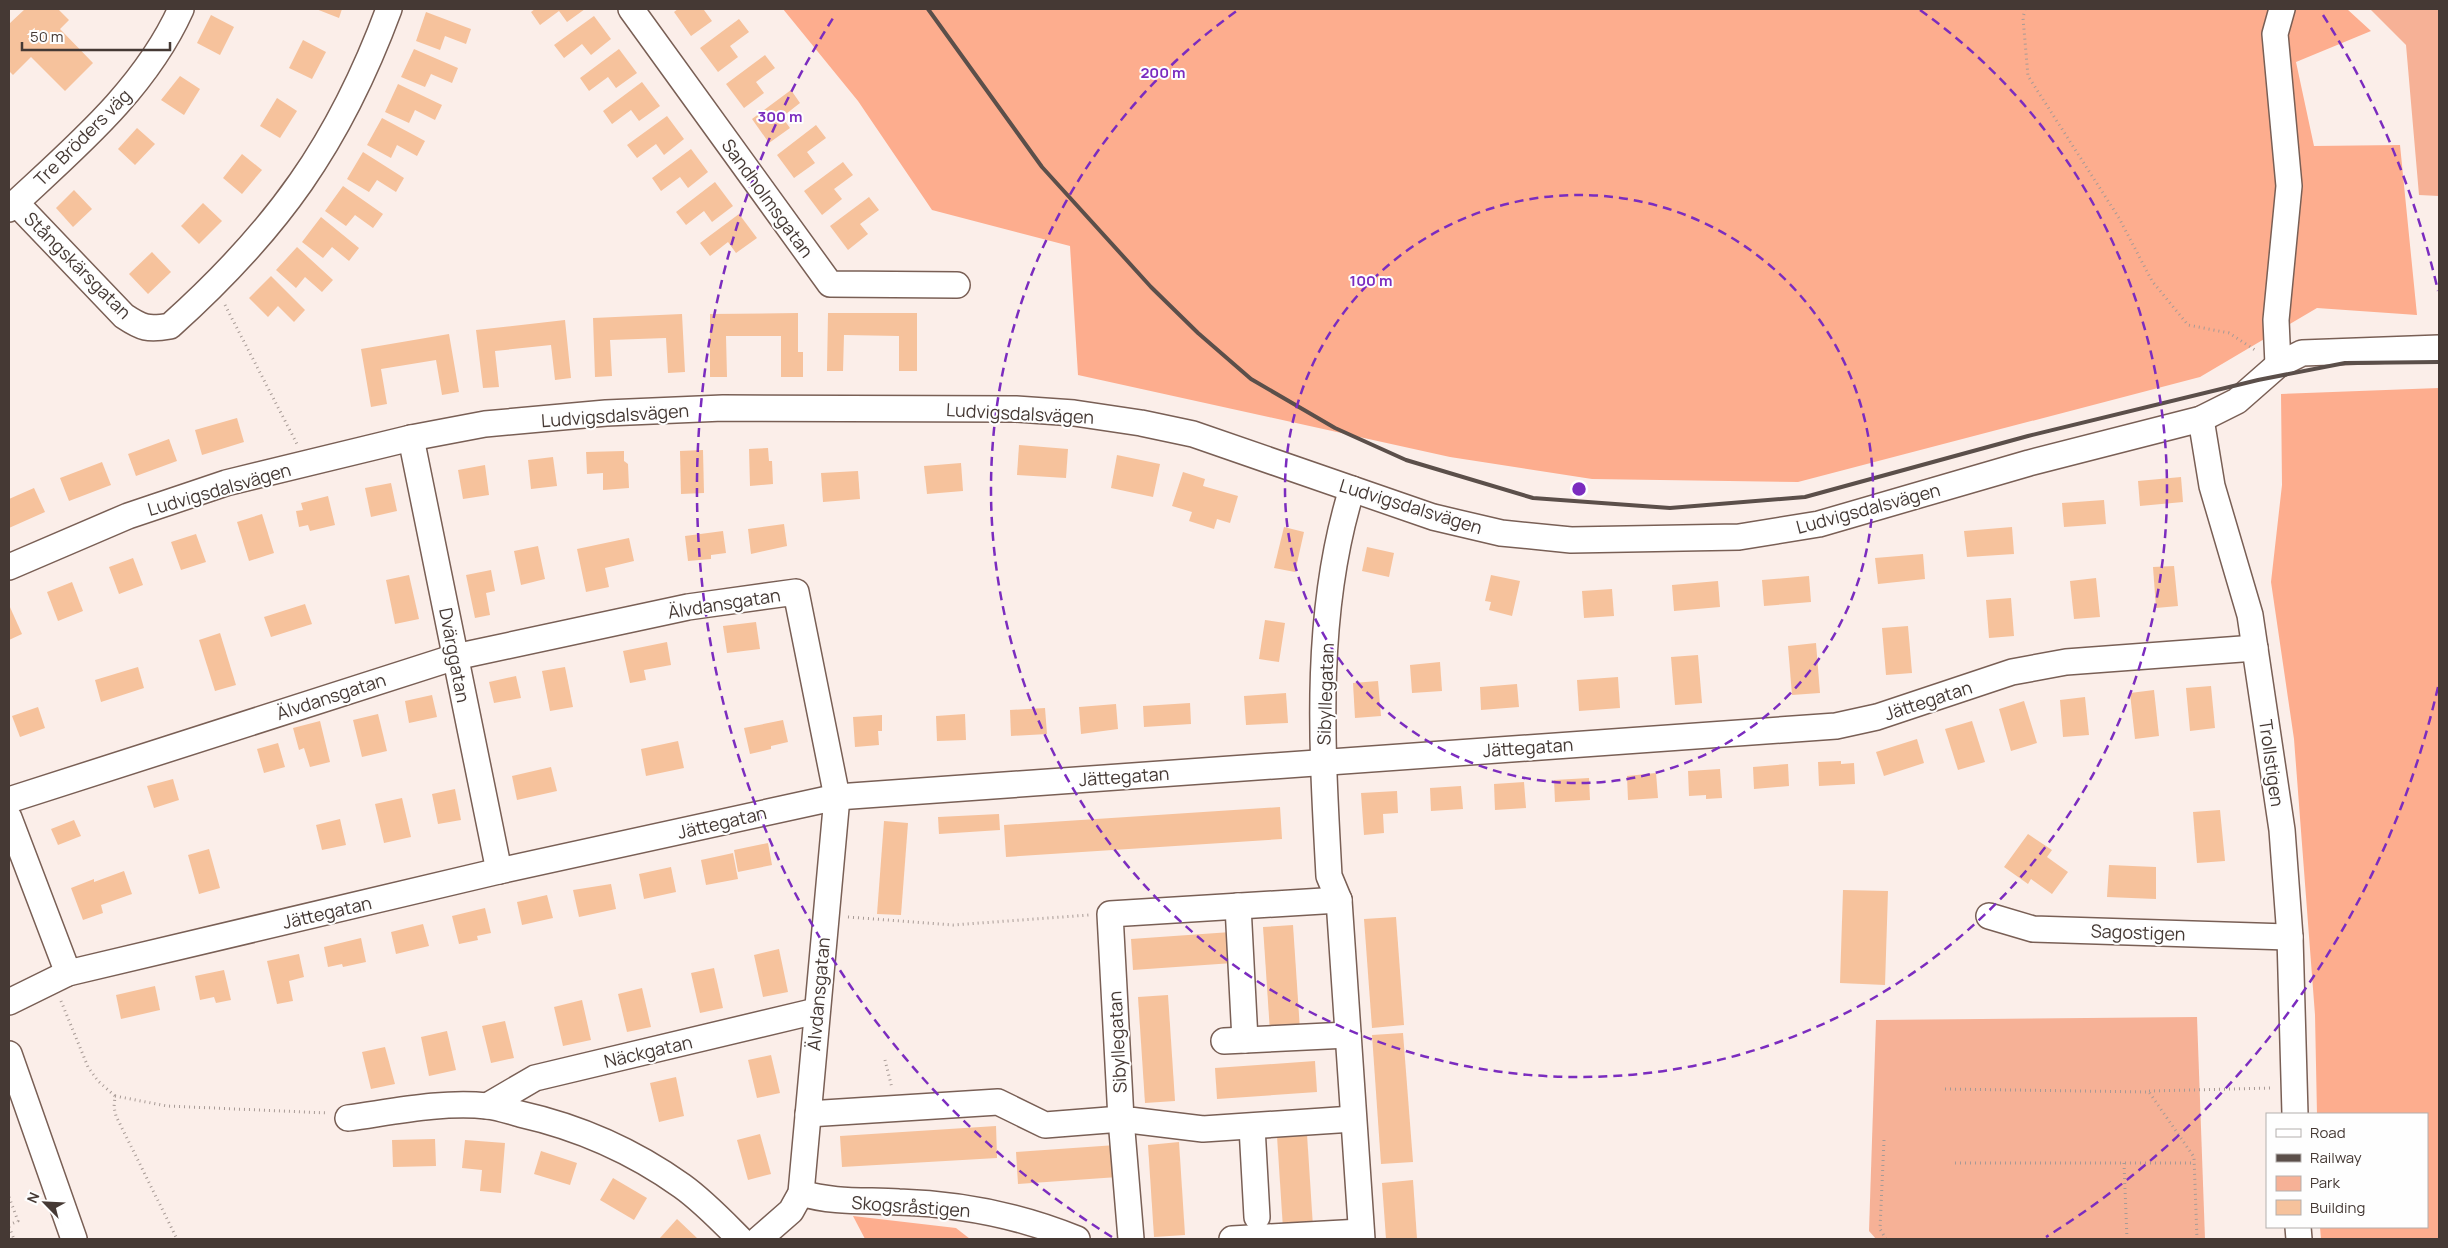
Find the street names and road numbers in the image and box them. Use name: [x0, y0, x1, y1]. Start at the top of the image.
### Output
street label: Tre Bröders väg: [28, 83, 136, 191]
street label: Sandholmsgatan: [717, 134, 819, 262]
street label: Stångskärsgatan: [19, 206, 137, 324]
street label: Ludvigsdalsvägen: [945, 397, 1095, 429]
street label: Ludvigsdalsvägen: [540, 398, 690, 432]
street label: Ludvigsdalsvägen: [144, 457, 294, 521]
street label: Ludvigsdalsvägen: [1337, 473, 1485, 539]
street label: Ludvigsdalsvägen: [1793, 477, 1943, 539]
street label: Älvdansgatan: [666, 582, 782, 624]
street label: Dvärggatan: [434, 606, 476, 704]
street label: Sibyllegatan: [1311, 642, 1339, 746]
street label: Älvdansgatan: [273, 667, 389, 725]
street label: Jättegatan: [1881, 675, 1975, 725]
street label: Trollstigen: [2254, 718, 2290, 808]
street label: Jättegatan: [1482, 732, 1574, 762]
street label: Jättegatan: [1078, 761, 1170, 791]
street label: Jättegatan: [675, 800, 769, 844]
street label: Jättegatan: [280, 890, 374, 934]
street label: Sagostigen: [2090, 918, 2186, 946]
street label: Älvdansgatan: [801, 936, 835, 1052]
street label: Sibyllegatan: [1102, 990, 1132, 1094]
street label: Näckgatan: [602, 1029, 694, 1073]
street label: Skogsråstigen: [851, 1190, 971, 1222]

